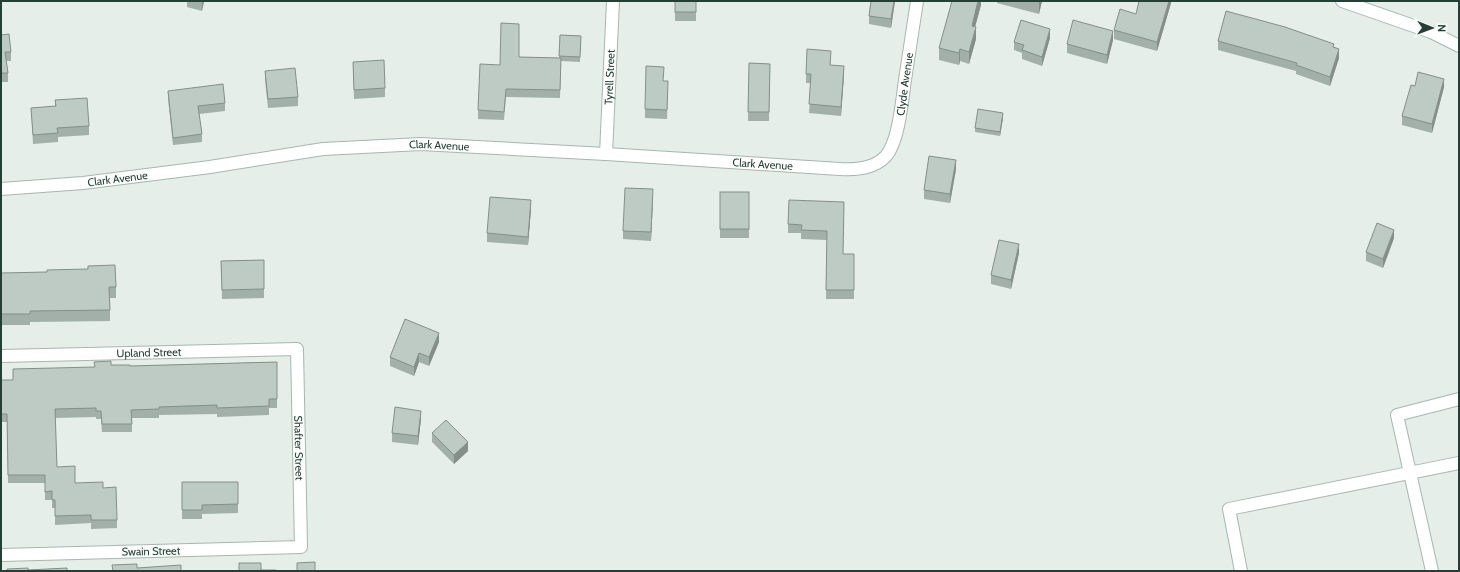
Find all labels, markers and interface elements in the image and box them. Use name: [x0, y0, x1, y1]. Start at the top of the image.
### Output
north arrow: [1412, 8, 1452, 48]
text: N: [1435, 24, 1449, 32]
street label: Tyrell Street: [601, 49, 618, 105]
street label: Clyde Avenue: [893, 51, 916, 117]
street label: Clark Avenue: [409, 137, 470, 154]
street label: Clark Avenue: [732, 155, 794, 173]
street label: Clark Avenue: [87, 168, 149, 189]
street label: Upland Street: [116, 345, 182, 360]
street label: Shafter Street: [291, 415, 307, 481]
street label: Swain Street: [122, 543, 181, 559]

